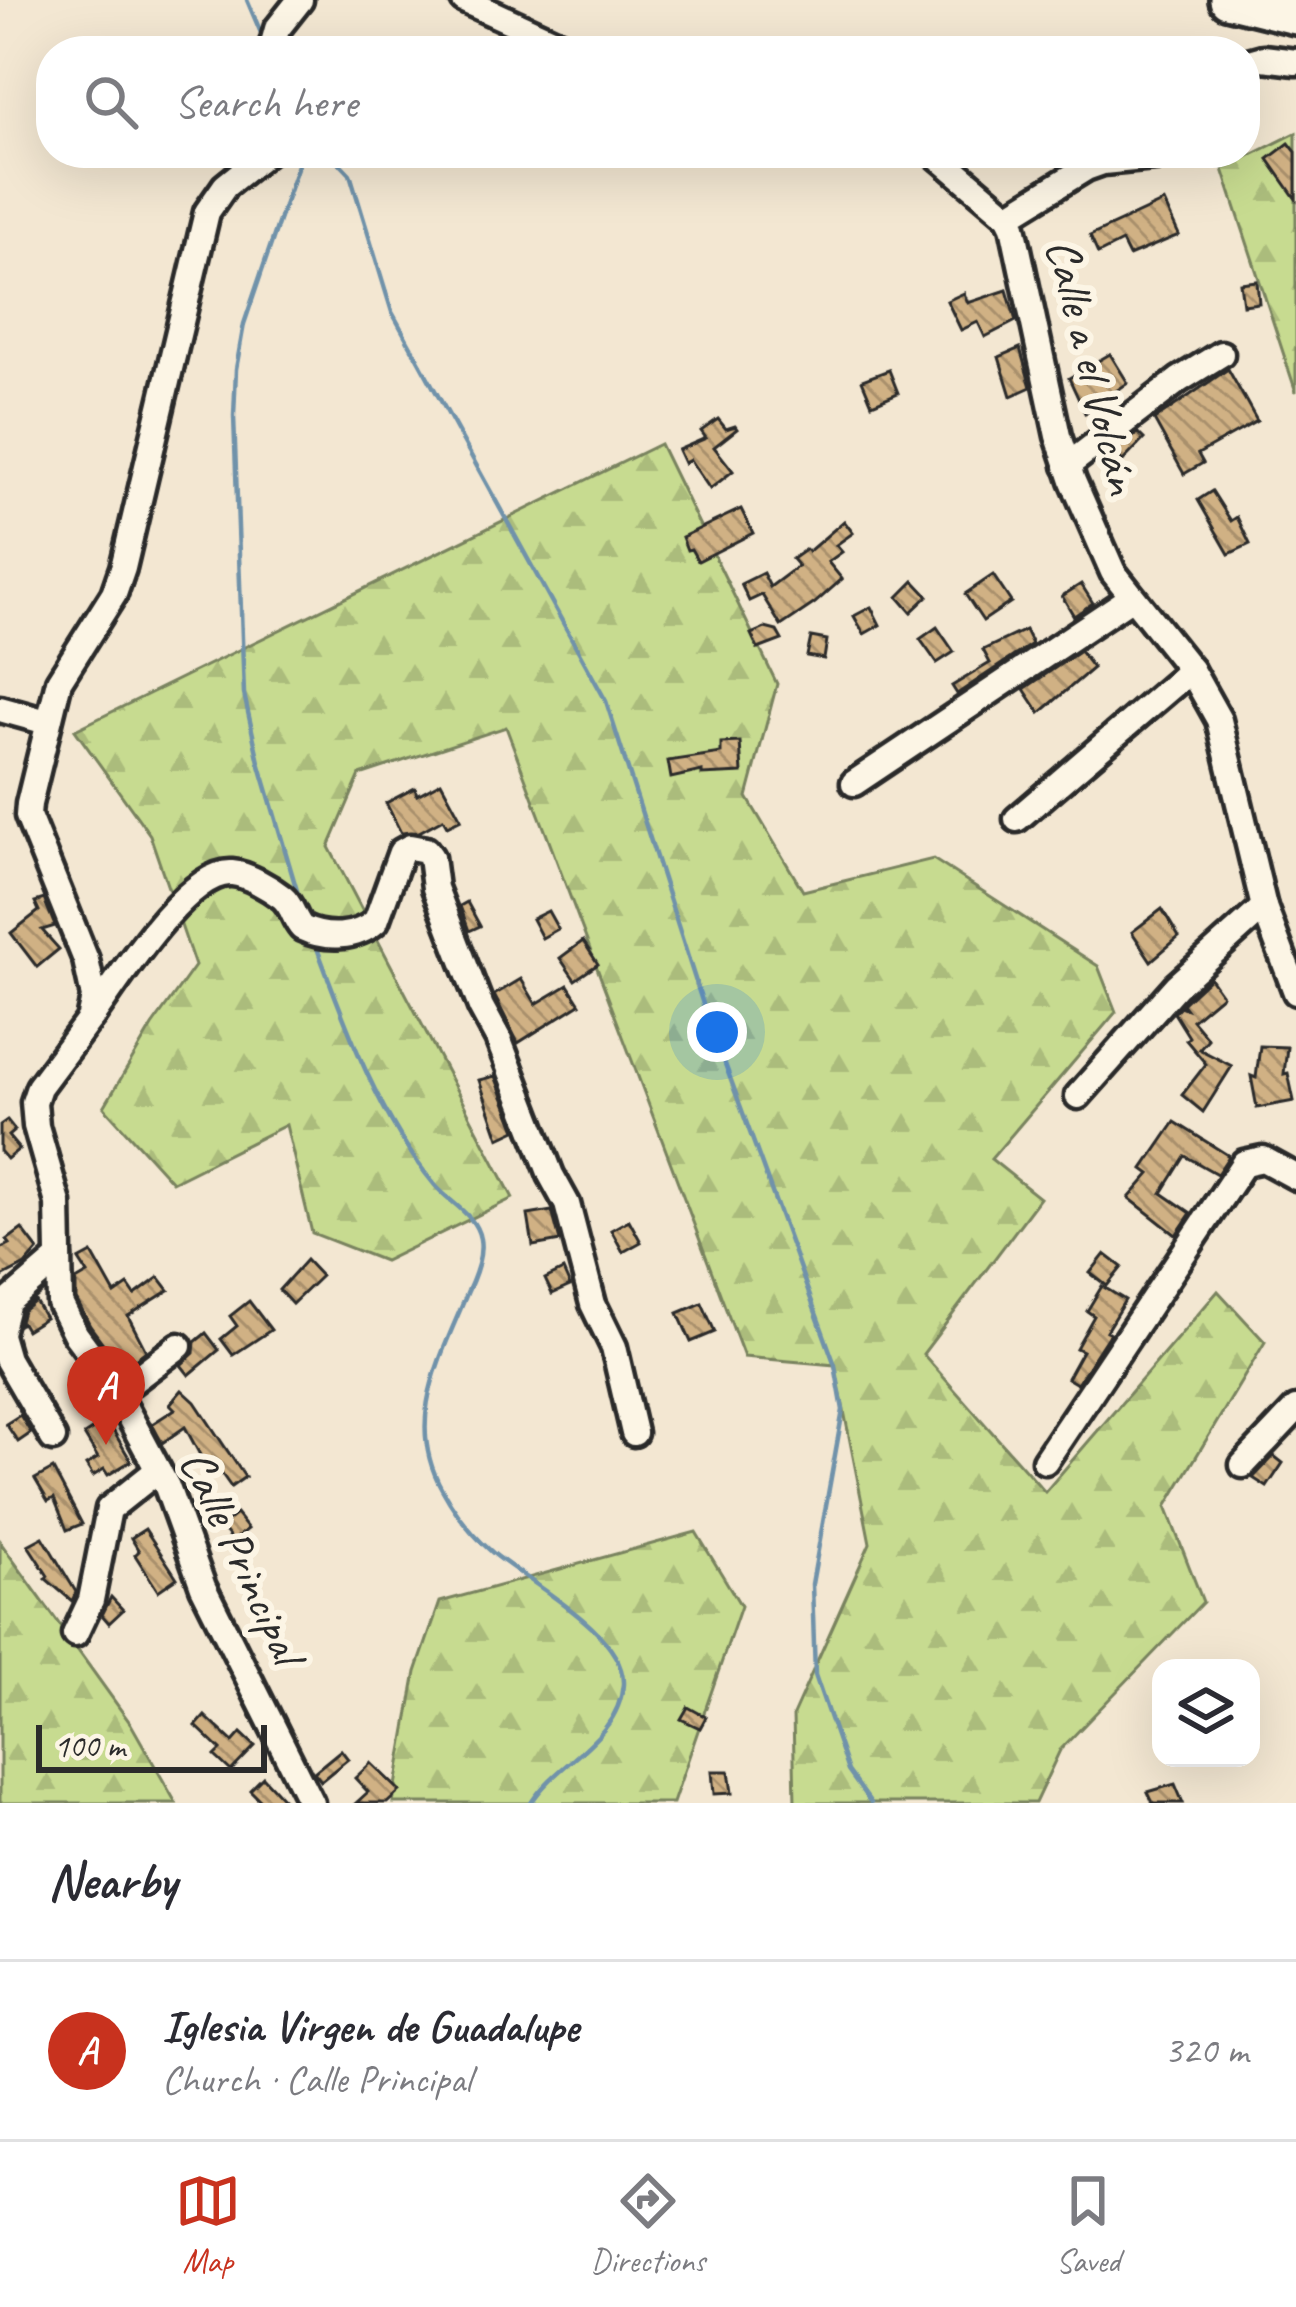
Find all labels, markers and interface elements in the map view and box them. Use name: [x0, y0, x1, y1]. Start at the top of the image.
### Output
search box: [36, 36, 1260, 168]
icon: search: [78, 69, 144, 135]
text: Search here: [174, 74, 357, 131]
street label: Calle a el Volcán: [1032, 232, 1154, 501]
your location: [687, 1002, 747, 1062]
pin: A: [67, 1346, 145, 1445]
street label: Calle Principal: [167, 1440, 321, 1679]
map controls: [1152, 1659, 1260, 1767]
button: layers: [1152, 1659, 1260, 1767]
scale bar: [36, 1719, 267, 1772]
text: 100 m: [54, 1725, 125, 1767]
text: Nearby: [48, 1849, 176, 1913]
text: Iglesia Virgen de Guadalupe: [162, 1998, 579, 2055]
text: A: [77, 2026, 97, 2075]
text: 320 m: [1164, 2026, 1248, 2075]
text: Church · Calle Principal: [162, 2055, 471, 2104]
tab: Map: [175, 2168, 241, 2282]
tab: Directions: [591, 2168, 705, 2282]
tab: Saved: [1055, 2168, 1121, 2282]

